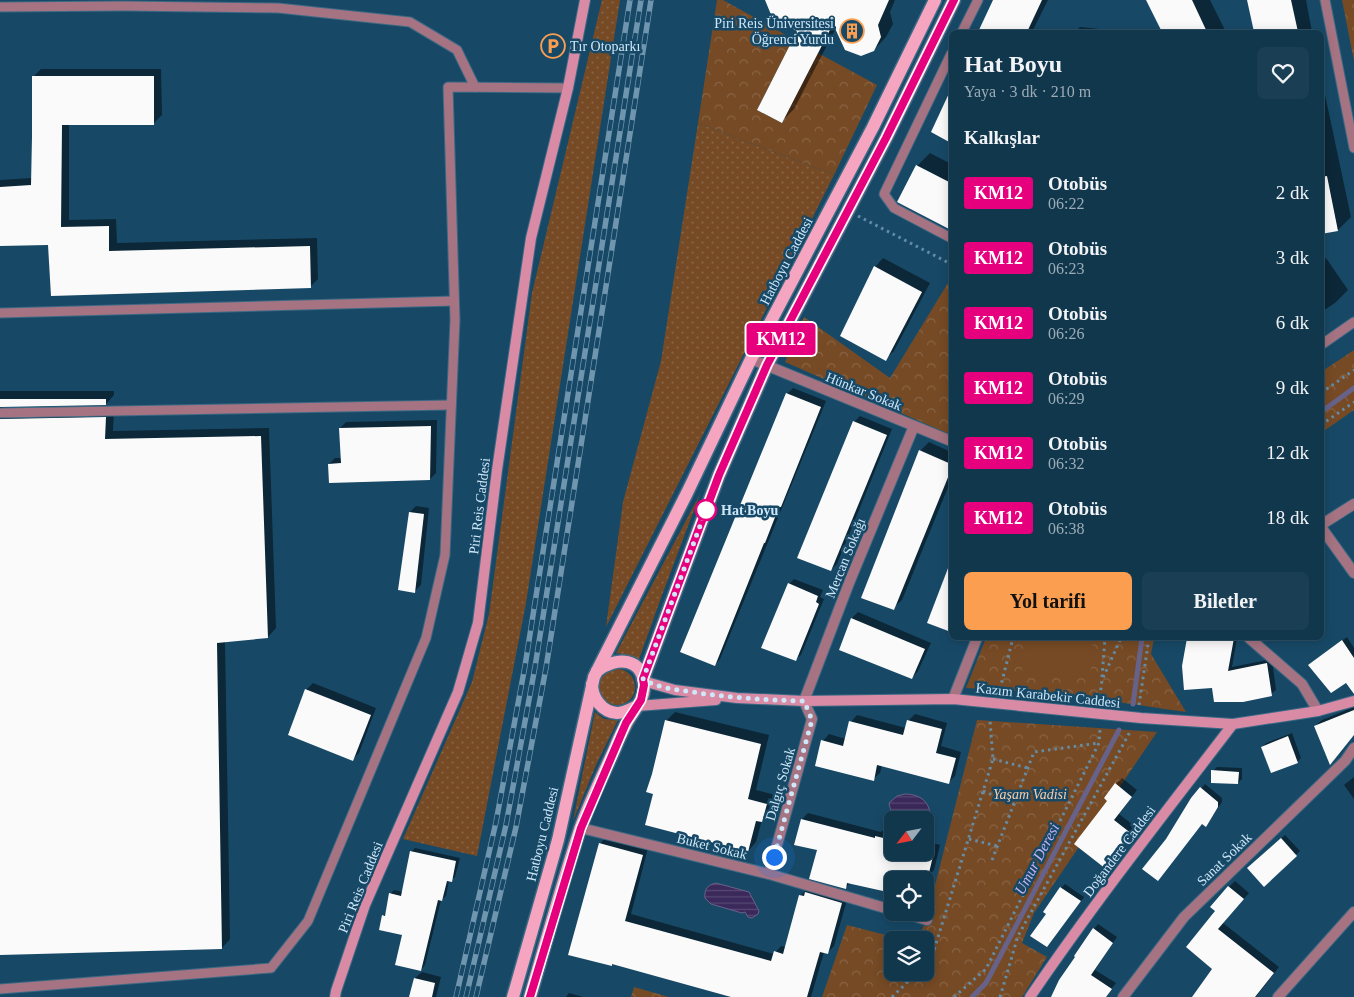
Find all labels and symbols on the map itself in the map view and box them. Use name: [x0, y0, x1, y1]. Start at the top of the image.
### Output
place label: Piri Reis Üniversitesi Öğrenci Yurdu: [714, 15, 834, 47]
building icon: Piri Reis Üniversitesi Öğrenci Yurdu: [839, 18, 865, 44]
parking icon: Tır Otoparkı: [540, 33, 566, 59]
place label: Tır Otoparkı: [570, 39, 640, 54]
street label: Hatboyu Caddesi: [757, 215, 816, 308]
line badge: KM12: [746, 323, 816, 355]
street label: Hünkar Sokak: [824, 369, 904, 413]
street label: Piri Reis Caddesi: [466, 457, 493, 555]
marker: Hat Boyu: [695, 499, 717, 521]
place label: Hat Boyu: [721, 503, 778, 518]
street label: Mercan Sokağı: [823, 516, 868, 600]
street label: Kazım Karabekir Caddesi: [975, 680, 1121, 711]
street label: Dalgıç Sokak: [763, 746, 798, 823]
street label: Hatboyu Caddesi: [523, 785, 561, 883]
park label: Yaşam Vadisi: [993, 787, 1067, 802]
street label: Doğandere Caddesi: [1080, 803, 1159, 900]
north arrow: [884, 811, 934, 861]
water label: Umur Deresi: [1012, 821, 1062, 897]
street label: Sanat Sokak: [1194, 830, 1255, 889]
street label: Buket Sokak: [675, 831, 749, 862]
street label: Piri Reis Caddesi: [335, 839, 386, 935]
your location: [762, 845, 787, 870]

